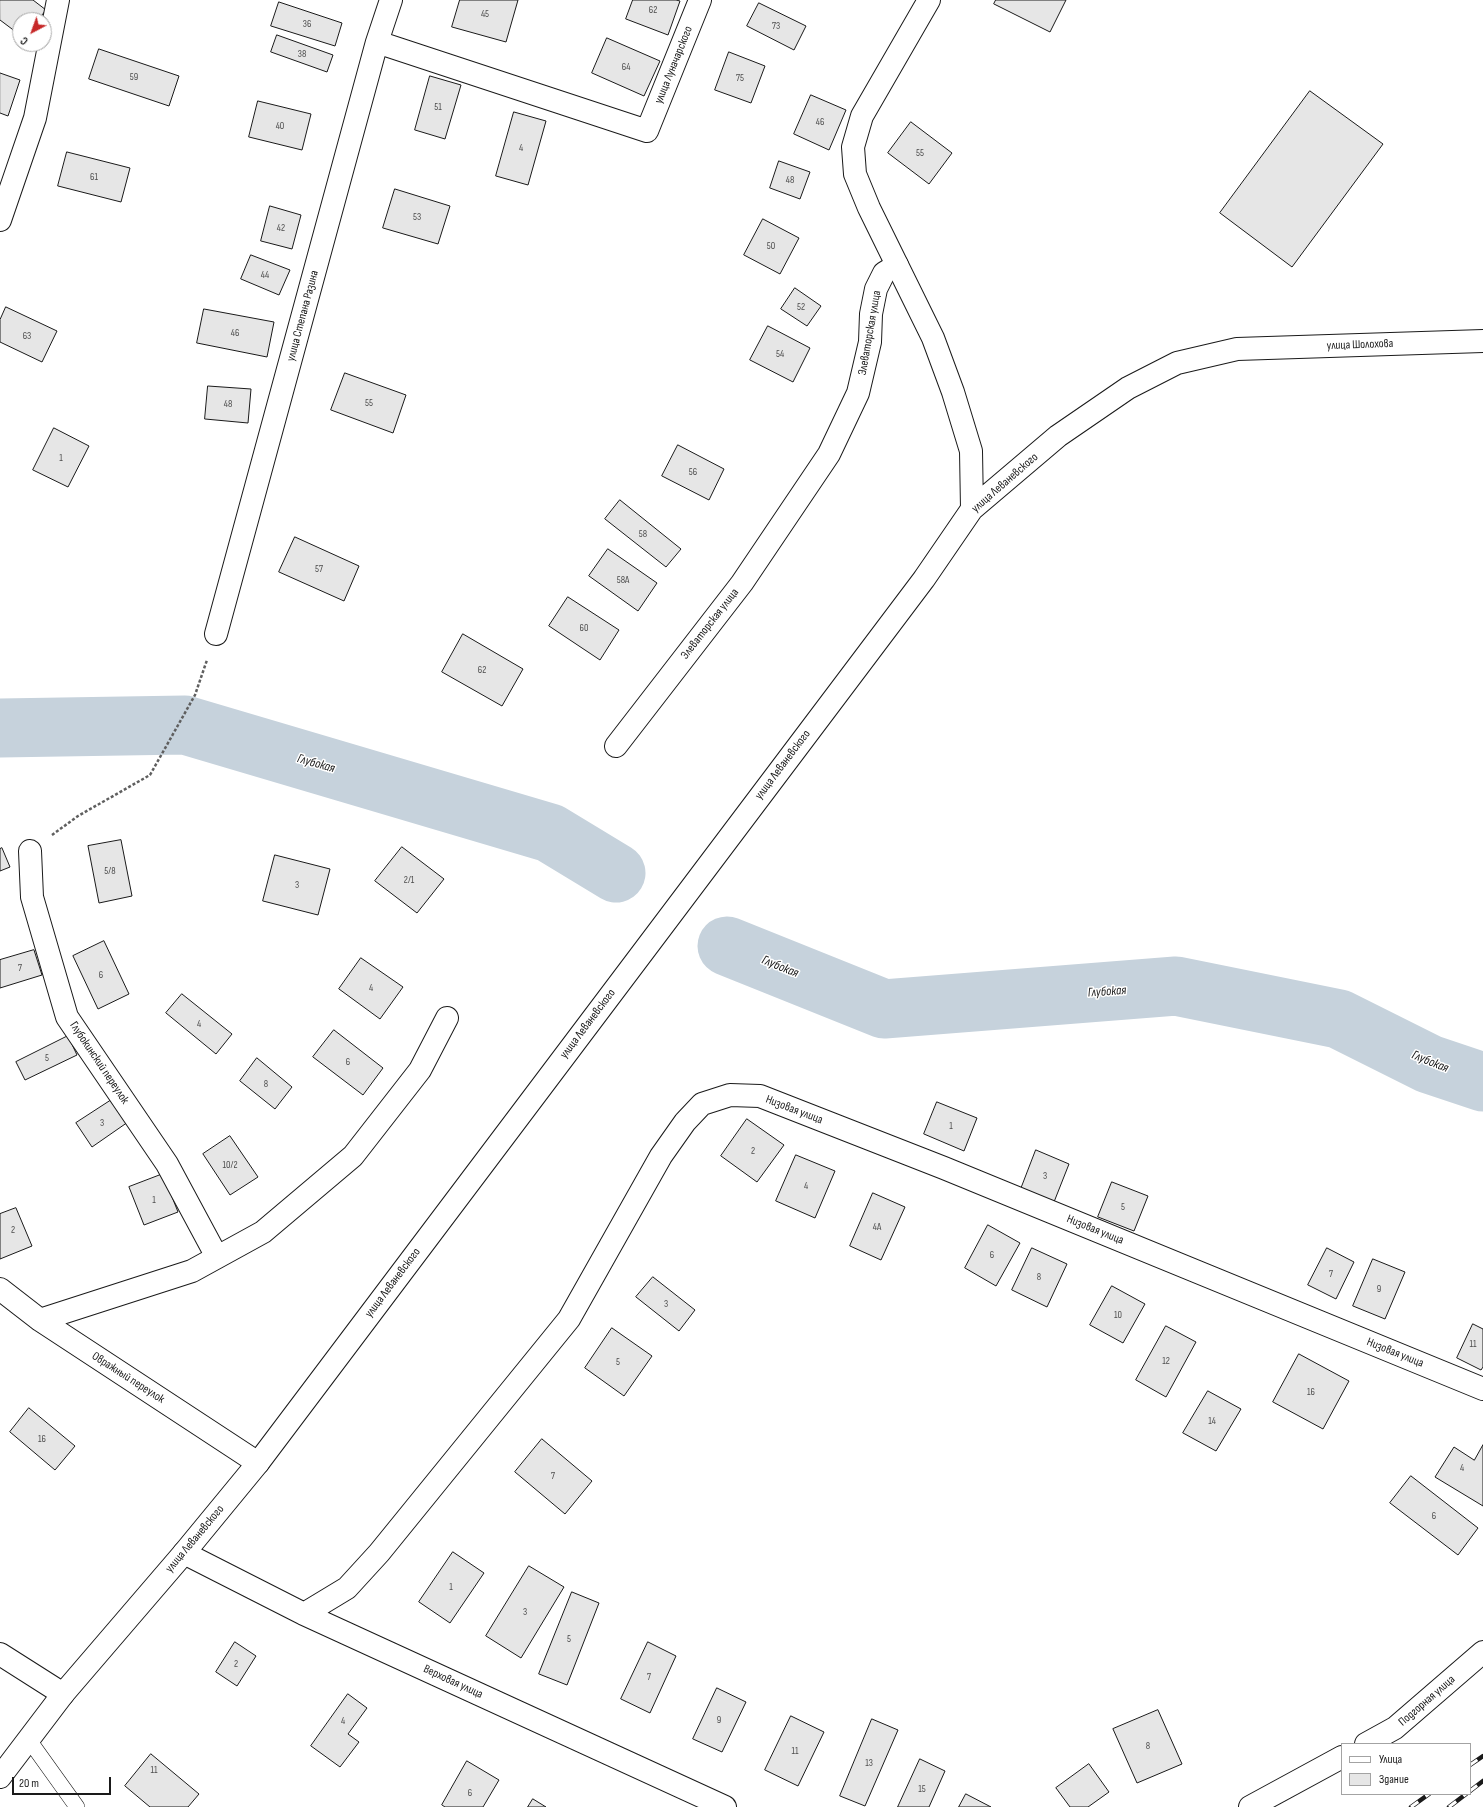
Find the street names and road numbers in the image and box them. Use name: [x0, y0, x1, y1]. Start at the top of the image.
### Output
street label: улица Луначарского: [652, 24, 696, 106]
street label: улица Степана Разина: [284, 269, 322, 363]
street label: Элеваторская улица: [855, 289, 885, 377]
street label: улица Шолохова: [1327, 337, 1393, 353]
street label: улица Леваневского: [969, 450, 1041, 516]
street label: Элеваторская улица: [678, 586, 742, 662]
street label: улица Леваневского: [752, 727, 814, 803]
street label: улица Леваневского: [557, 986, 619, 1062]
street label: Глубокинский переулок: [66, 1019, 132, 1107]
street label: Низовая улица: [763, 1093, 825, 1127]
street label: Низовая улица: [1064, 1212, 1126, 1248]
street label: улица Леваневского: [362, 1245, 424, 1321]
street label: Низовая улица: [1364, 1335, 1426, 1371]
street label: Овражный переулок: [89, 1349, 167, 1407]
street label: улица Леваневского: [163, 1502, 227, 1576]
street label: Верховая улица: [421, 1662, 485, 1702]
street label: Подгорная улица: [1396, 1673, 1458, 1729]

